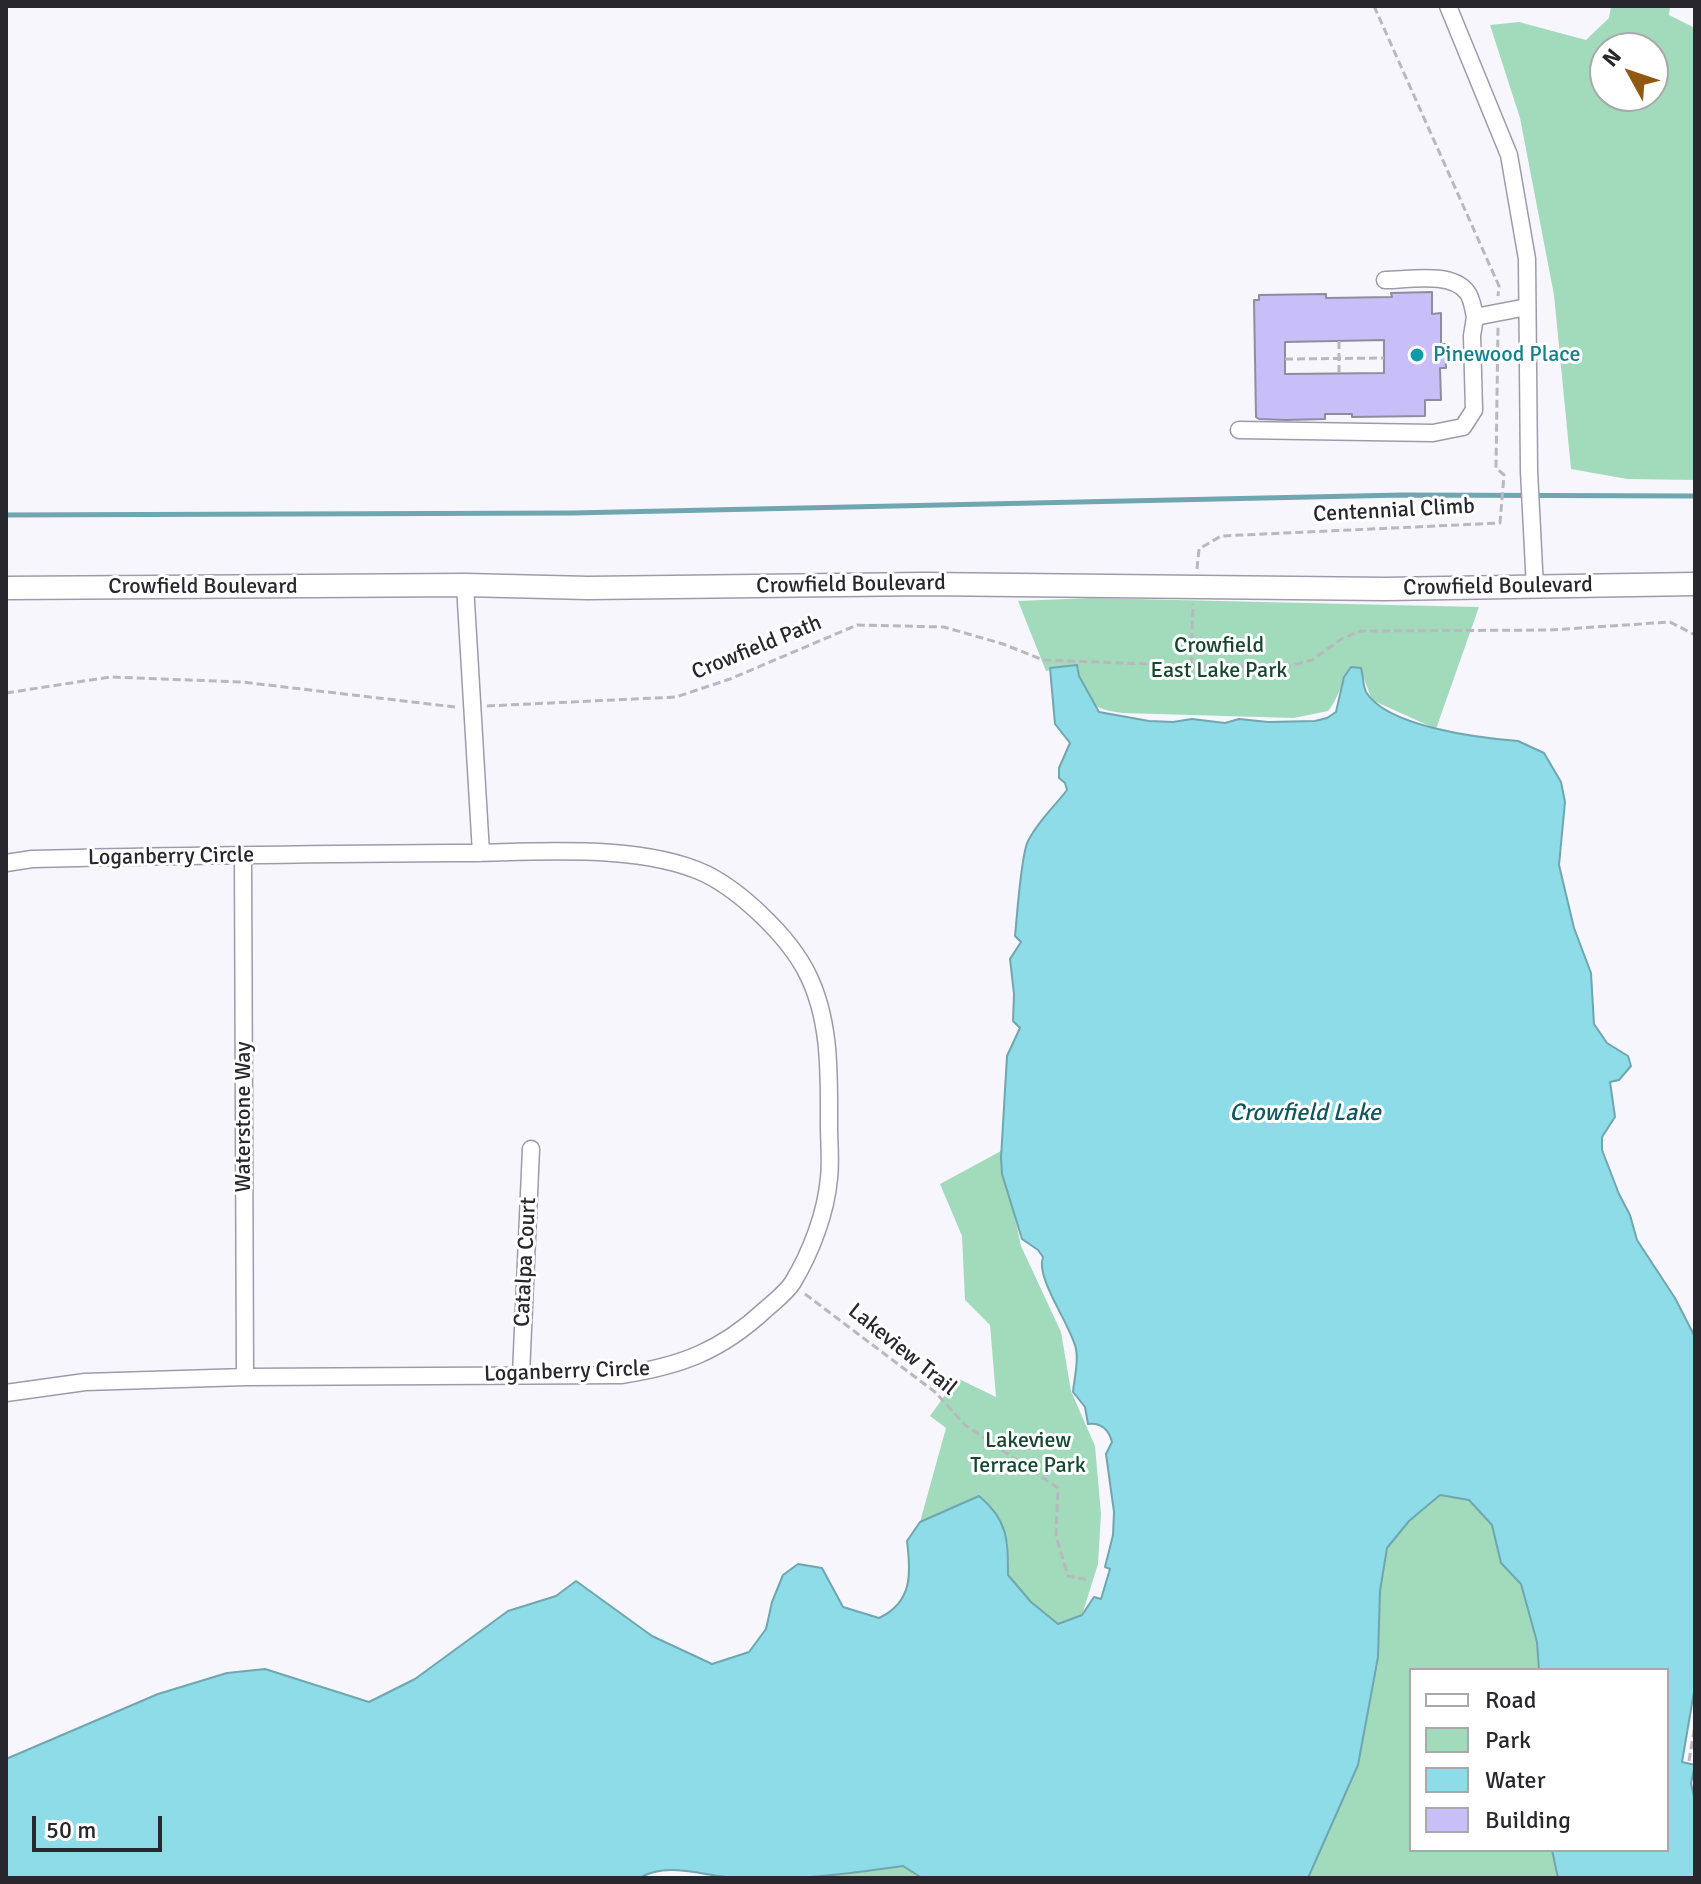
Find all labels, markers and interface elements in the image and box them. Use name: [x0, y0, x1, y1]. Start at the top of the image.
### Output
north arrow: [1589, 32, 1669, 112]
text: N: [1597, 43, 1627, 72]
place label: Pinewood Place: [1433, 342, 1580, 368]
marker: Pinewood Place: [1408, 346, 1426, 364]
street label: Centennial Climb: [1313, 494, 1475, 528]
street label: Crowfield Boulevard: [756, 570, 946, 600]
street label: Crowfield Boulevard: [1403, 572, 1593, 602]
street label: Crowfield Boulevard: [108, 574, 298, 600]
street label: Crowfield Path: [688, 610, 826, 686]
park label: Crowfield East Lake Park: [1151, 633, 1287, 684]
street label: Loganberry Circle: [88, 842, 254, 872]
street label: Waterstone Way: [231, 1042, 257, 1192]
water label: Crowfield Lake: [1229, 1100, 1381, 1128]
street label: Catalpa Court: [509, 1196, 543, 1328]
street label: Lakeview Trail: [842, 1298, 962, 1402]
street label: Loganberry Circle: [484, 1356, 650, 1388]
park label: Lakeview Terrace Park: [970, 1428, 1086, 1480]
legend: [1409, 1668, 1669, 1852]
text: Road: [1485, 1685, 1536, 1715]
text: Park: [1485, 1725, 1531, 1755]
text: Water: [1485, 1765, 1545, 1795]
scale bar: [36, 1800, 166, 1850]
text: Building: [1485, 1805, 1571, 1835]
text: 50 m: [46, 1815, 96, 1845]

